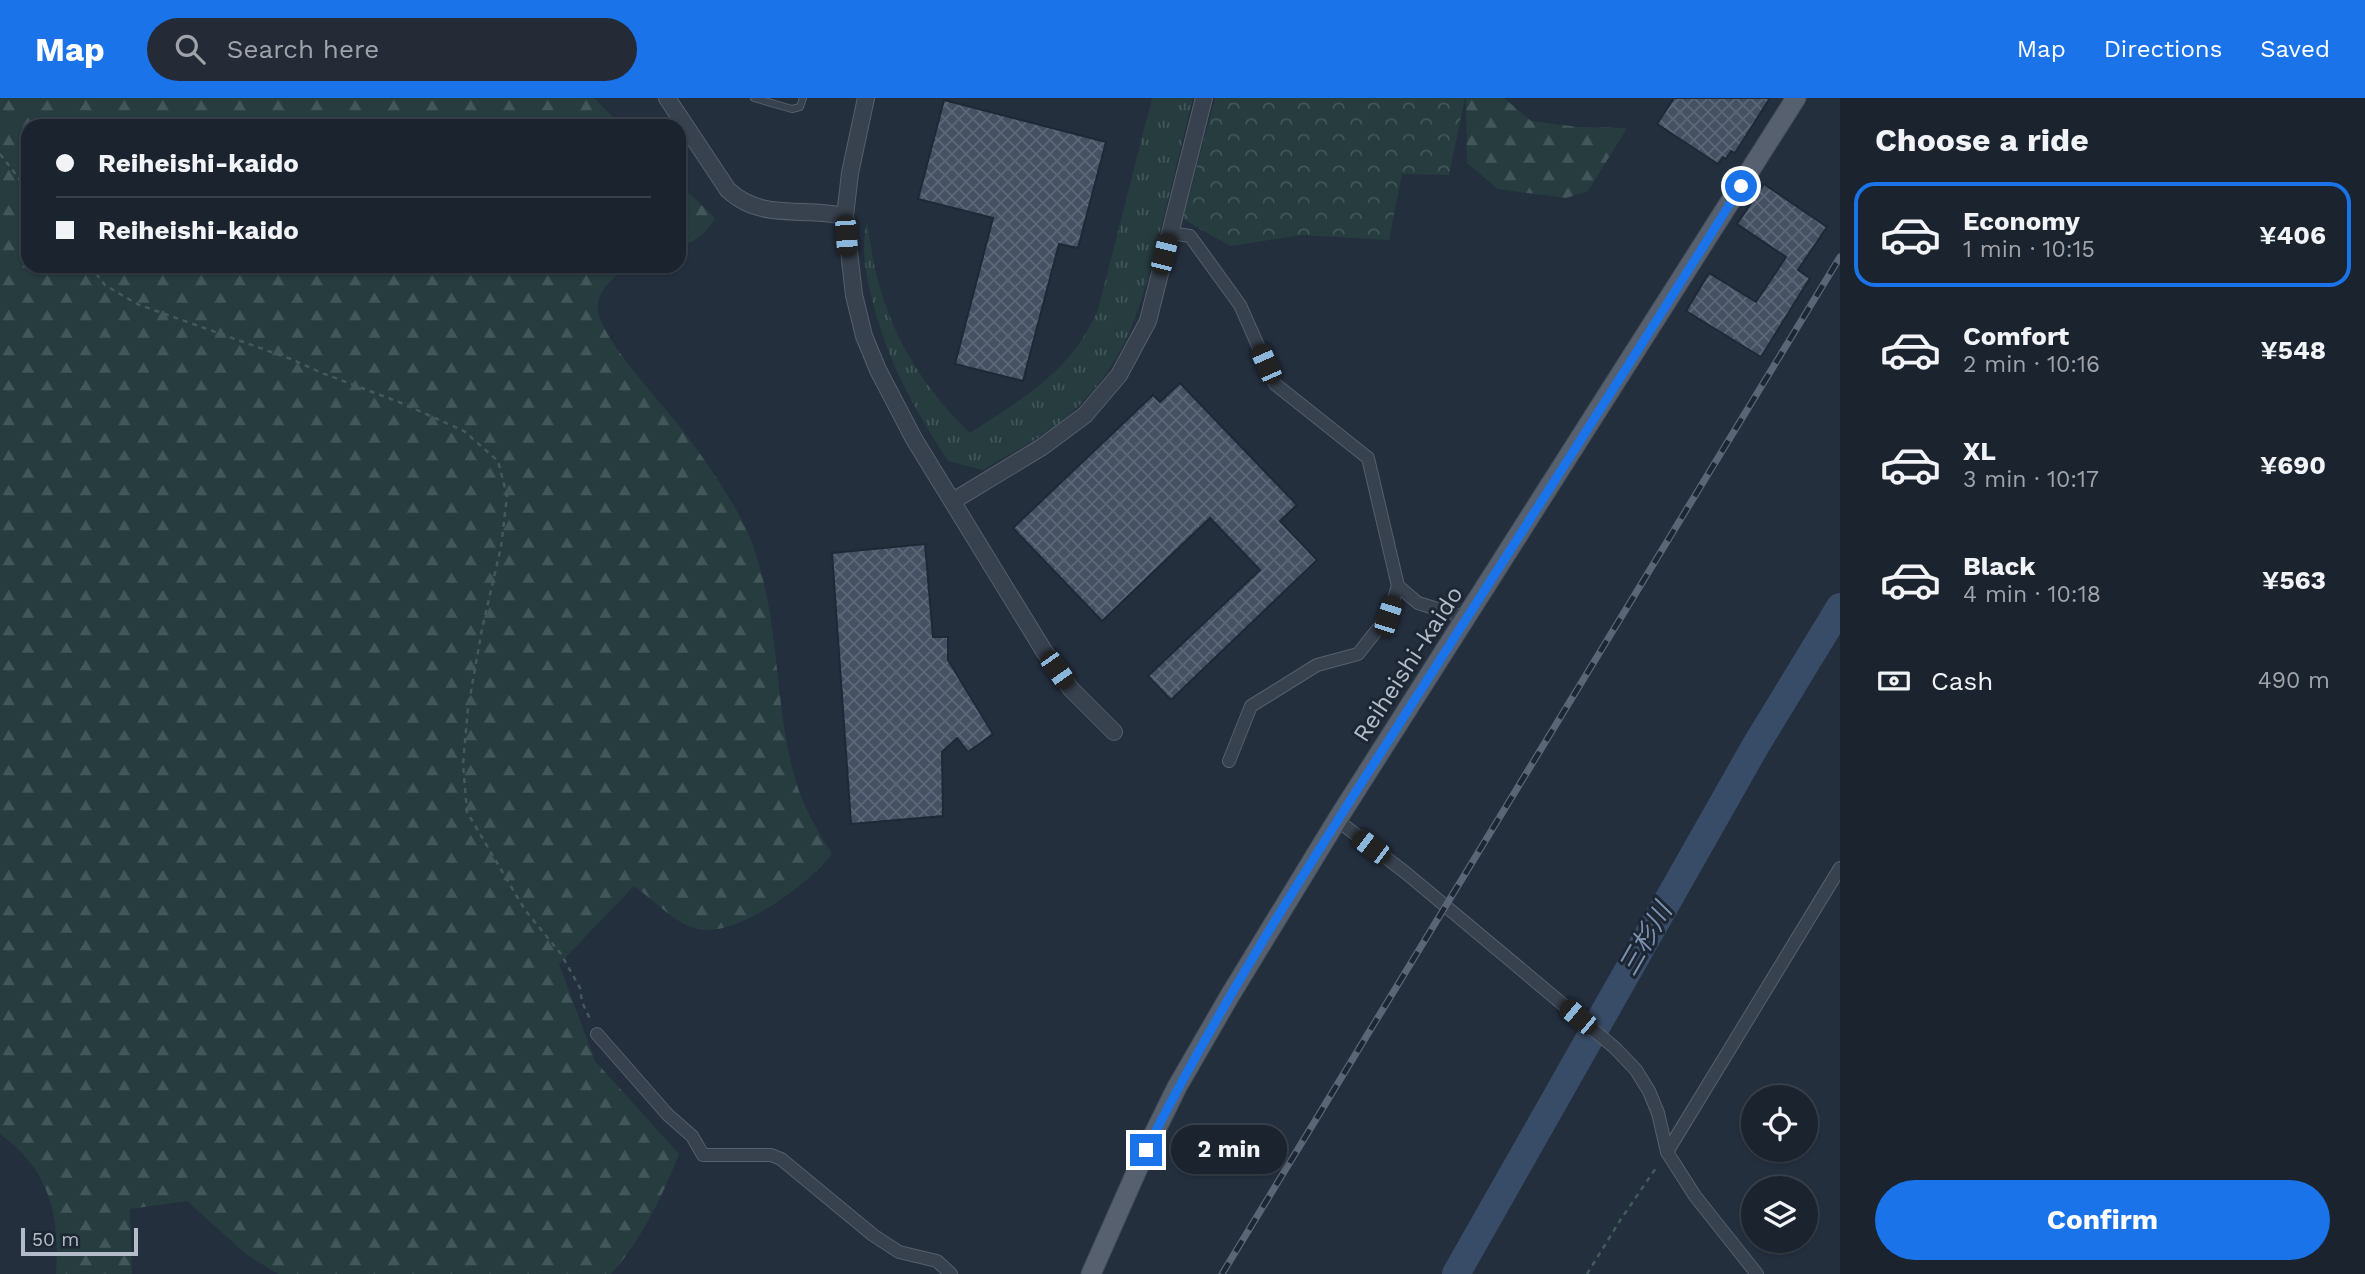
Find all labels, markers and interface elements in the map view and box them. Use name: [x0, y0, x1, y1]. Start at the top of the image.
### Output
search box: [147, 18, 637, 81]
text: Map: [35, 30, 105, 69]
icon: search: [171, 30, 209, 68]
text: Search here: [227, 34, 379, 64]
text: Map: [2017, 35, 2066, 63]
text: Directions: [2104, 35, 2222, 63]
text: Saved: [2260, 35, 2330, 63]
text: Choose a ride: [1875, 121, 2089, 159]
text: Reiheishi-kaido: [98, 148, 299, 178]
route start: [1725, 170, 1757, 202]
icon: car: [1879, 203, 1942, 266]
text: Economy: [1963, 206, 2080, 236]
car: [835, 214, 858, 258]
text: Reiheishi-kaido: [98, 215, 299, 245]
text: ¥406: [2259, 220, 2326, 250]
car: [1149, 231, 1180, 277]
text: 1 min · 10:15: [1963, 236, 2095, 263]
icon: car: [1879, 318, 1942, 381]
text: Comfort: [1963, 321, 2069, 351]
text: ¥548: [2260, 335, 2326, 365]
car: [1248, 341, 1285, 387]
text: 2 min · 10:16: [1963, 351, 2100, 378]
icon: car: [1879, 433, 1942, 496]
text: XL: [1963, 436, 1996, 466]
text: ¥690: [2260, 450, 2326, 480]
text: 3 min · 10:17: [1963, 466, 2099, 493]
icon: car: [1879, 548, 1942, 611]
text: Black: [1963, 551, 2035, 581]
text: ¥563: [2262, 565, 2326, 595]
street label: Reiheishi-kaido: [1347, 581, 1469, 747]
text: 4 min · 10:18: [1963, 581, 2101, 608]
car: [1372, 593, 1405, 639]
car: [1037, 647, 1078, 693]
icon: cash: [1875, 662, 1913, 700]
text: Cash: [1931, 666, 1993, 696]
text: 490 m: [2258, 667, 2330, 694]
car: [1348, 826, 1395, 868]
water label: 三杉川: [1613, 895, 1679, 980]
car: [1556, 995, 1601, 1039]
map controls: [1741, 1085, 1818, 1253]
button: locate: [1741, 1085, 1818, 1162]
callout: 2 min: [1170, 1126, 1286, 1174]
route end: [1130, 1134, 1162, 1166]
text: 2 min: [1198, 1136, 1260, 1163]
button: layers: [1741, 1176, 1818, 1253]
button: Confirm: [1875, 1180, 2330, 1260]
scale bar: [21, 1225, 138, 1257]
text: 50 m: [32, 1228, 79, 1251]

